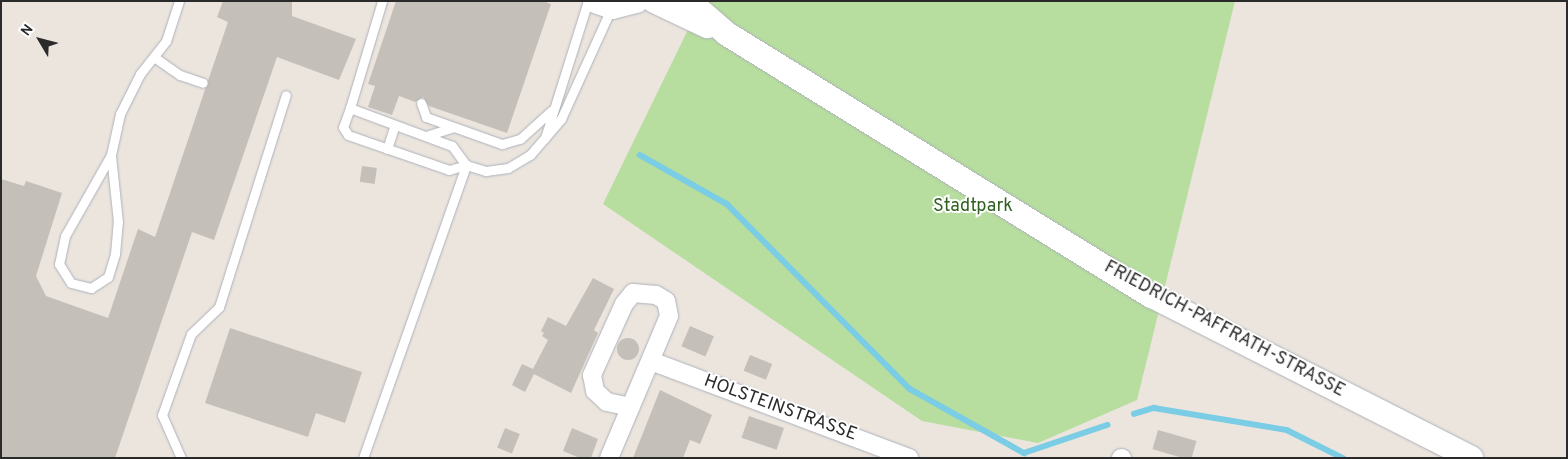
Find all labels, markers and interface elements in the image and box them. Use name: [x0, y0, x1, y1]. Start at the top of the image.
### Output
north arrow: [15, 15, 65, 65]
text: N: [18, 22, 37, 40]
park label: Stadtpark: [933, 196, 1013, 218]
street label: FRIEDRICH-PAFFRATH-STRASSE: [1100, 257, 1348, 403]
street label: HOLSTEINSTRASSE: [701, 371, 859, 447]

